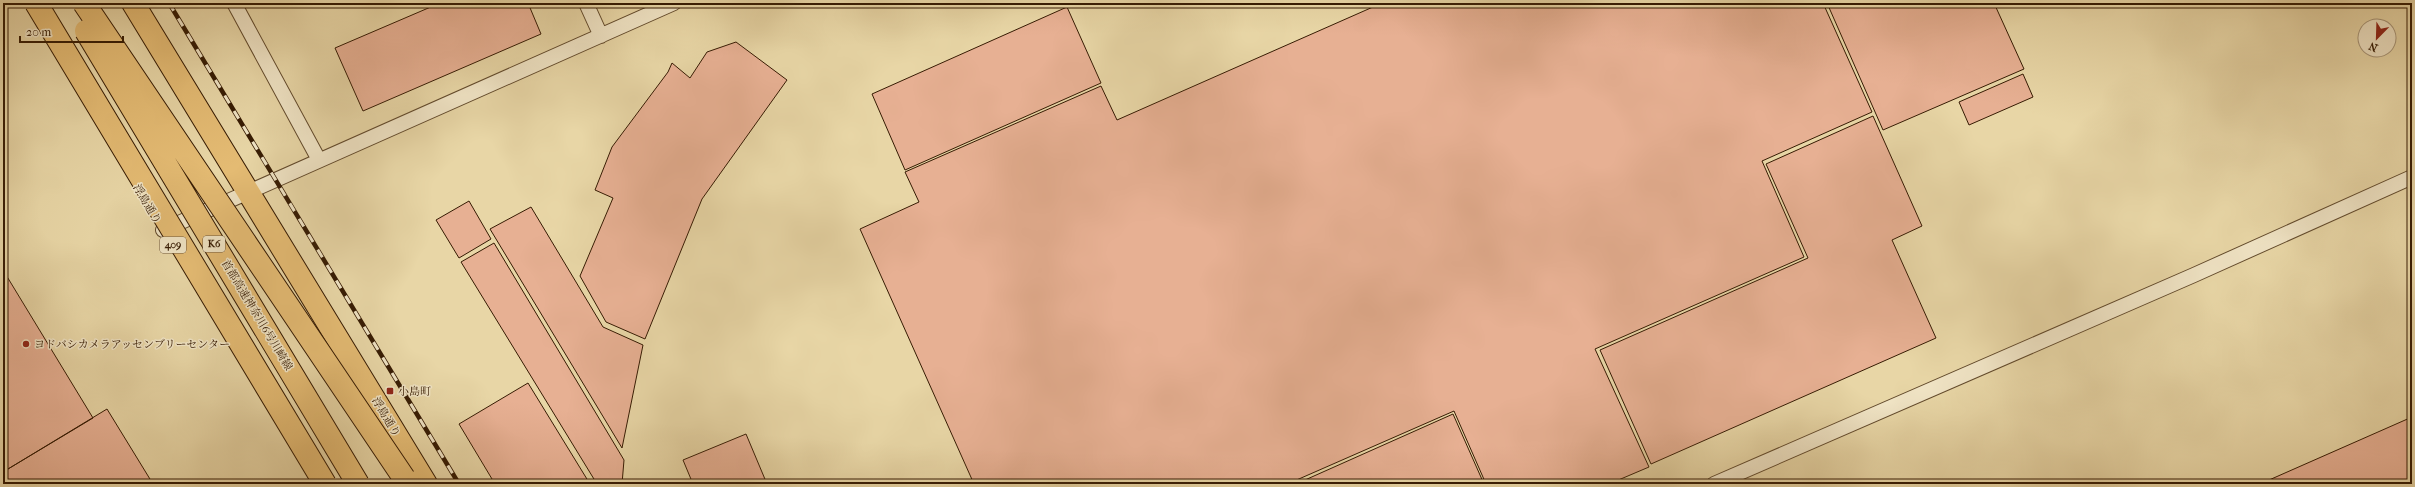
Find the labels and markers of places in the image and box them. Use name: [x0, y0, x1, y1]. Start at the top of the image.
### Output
place label: ヨドバシカメラアッセンブリーセンター: [34, 338, 230, 351]
marker: ヨドバシカメラアッセンブリーセンター: [21, 339, 31, 349]
place label: 小島町: [398, 385, 431, 398]
marker: 小島町: [385, 386, 395, 396]

